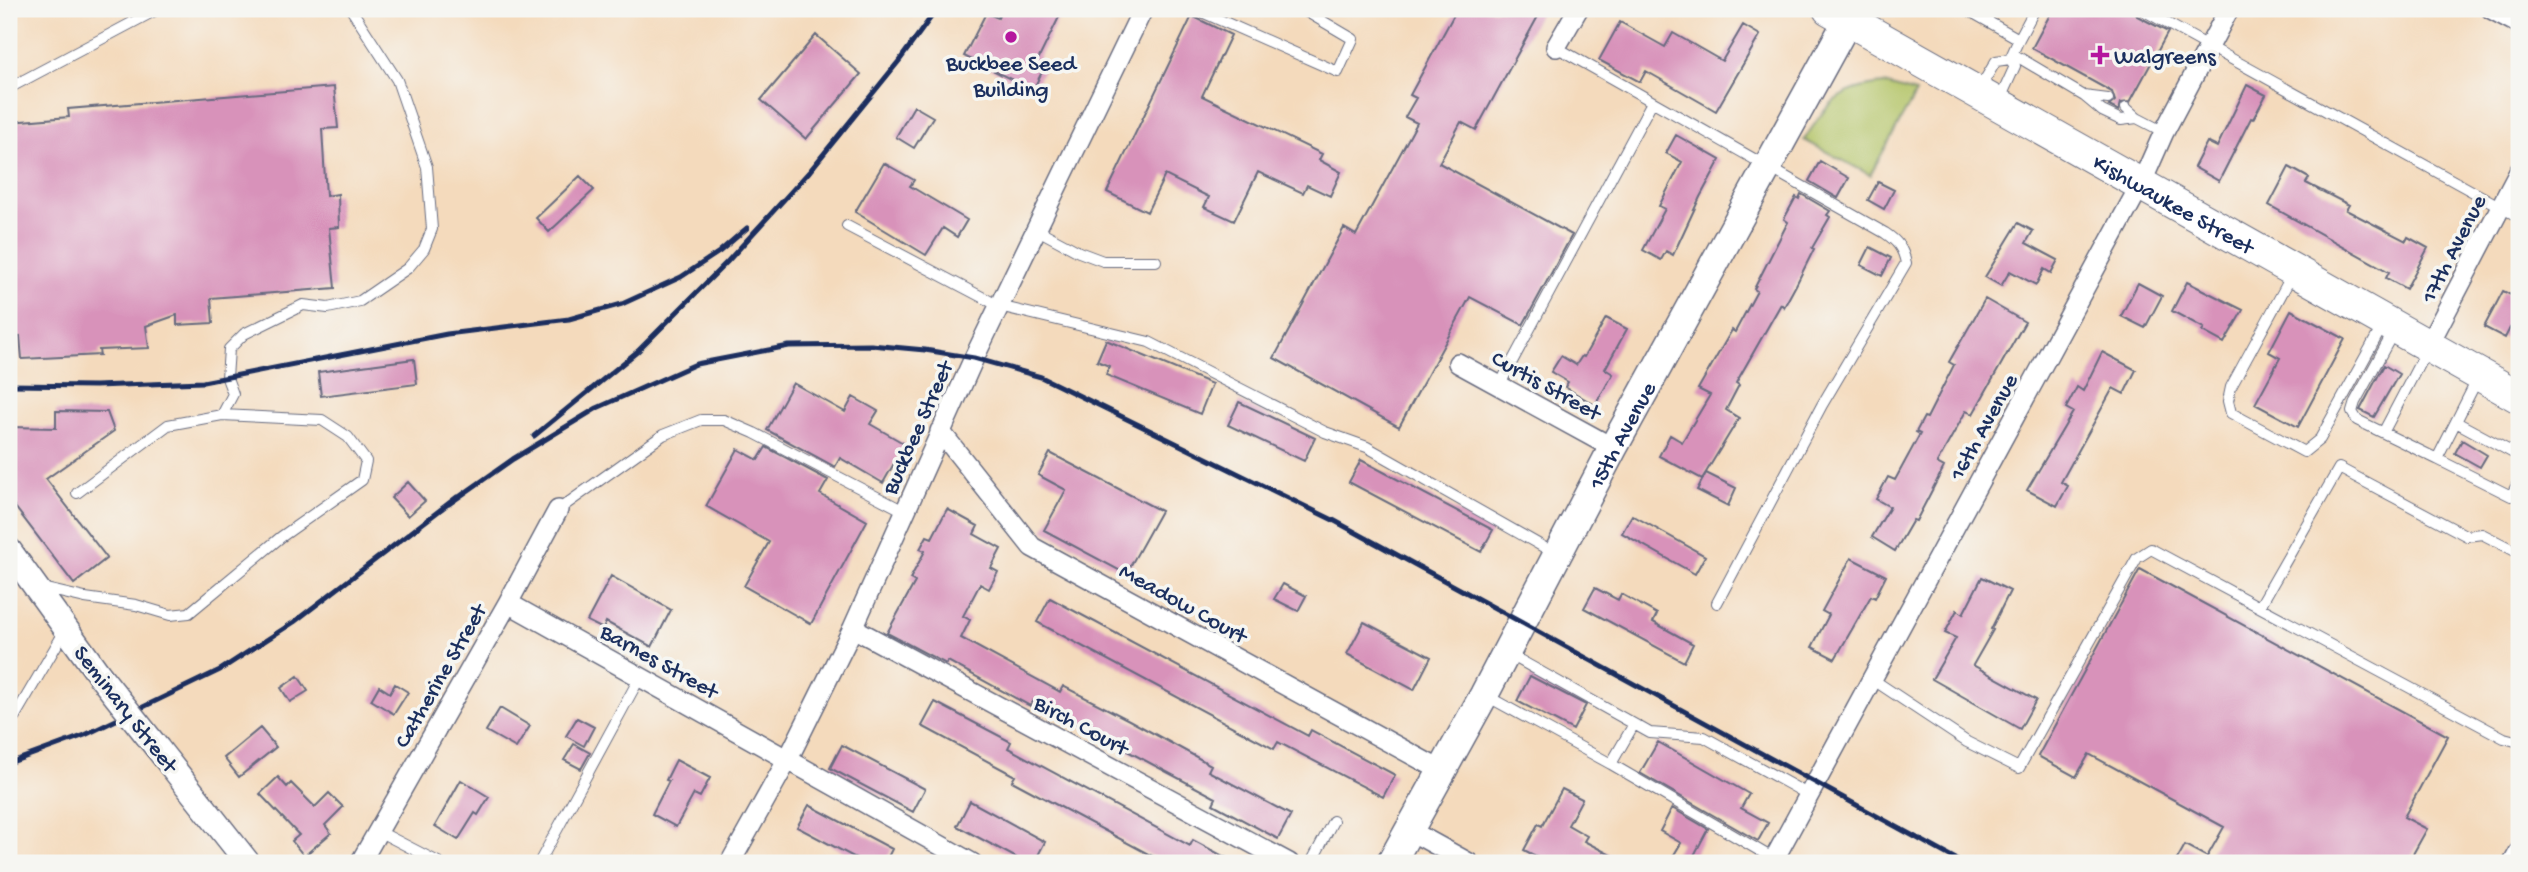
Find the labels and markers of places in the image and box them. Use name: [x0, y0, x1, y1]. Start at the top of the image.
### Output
marker: Buckbee Seed Building: [1003, 29, 1019, 45]
place label: Walgreens: [2114, 45, 2216, 72]
marker: Walgreens: [2092, 47, 2108, 63]
place label: Buckbee Seed Building: [945, 52, 1077, 105]

